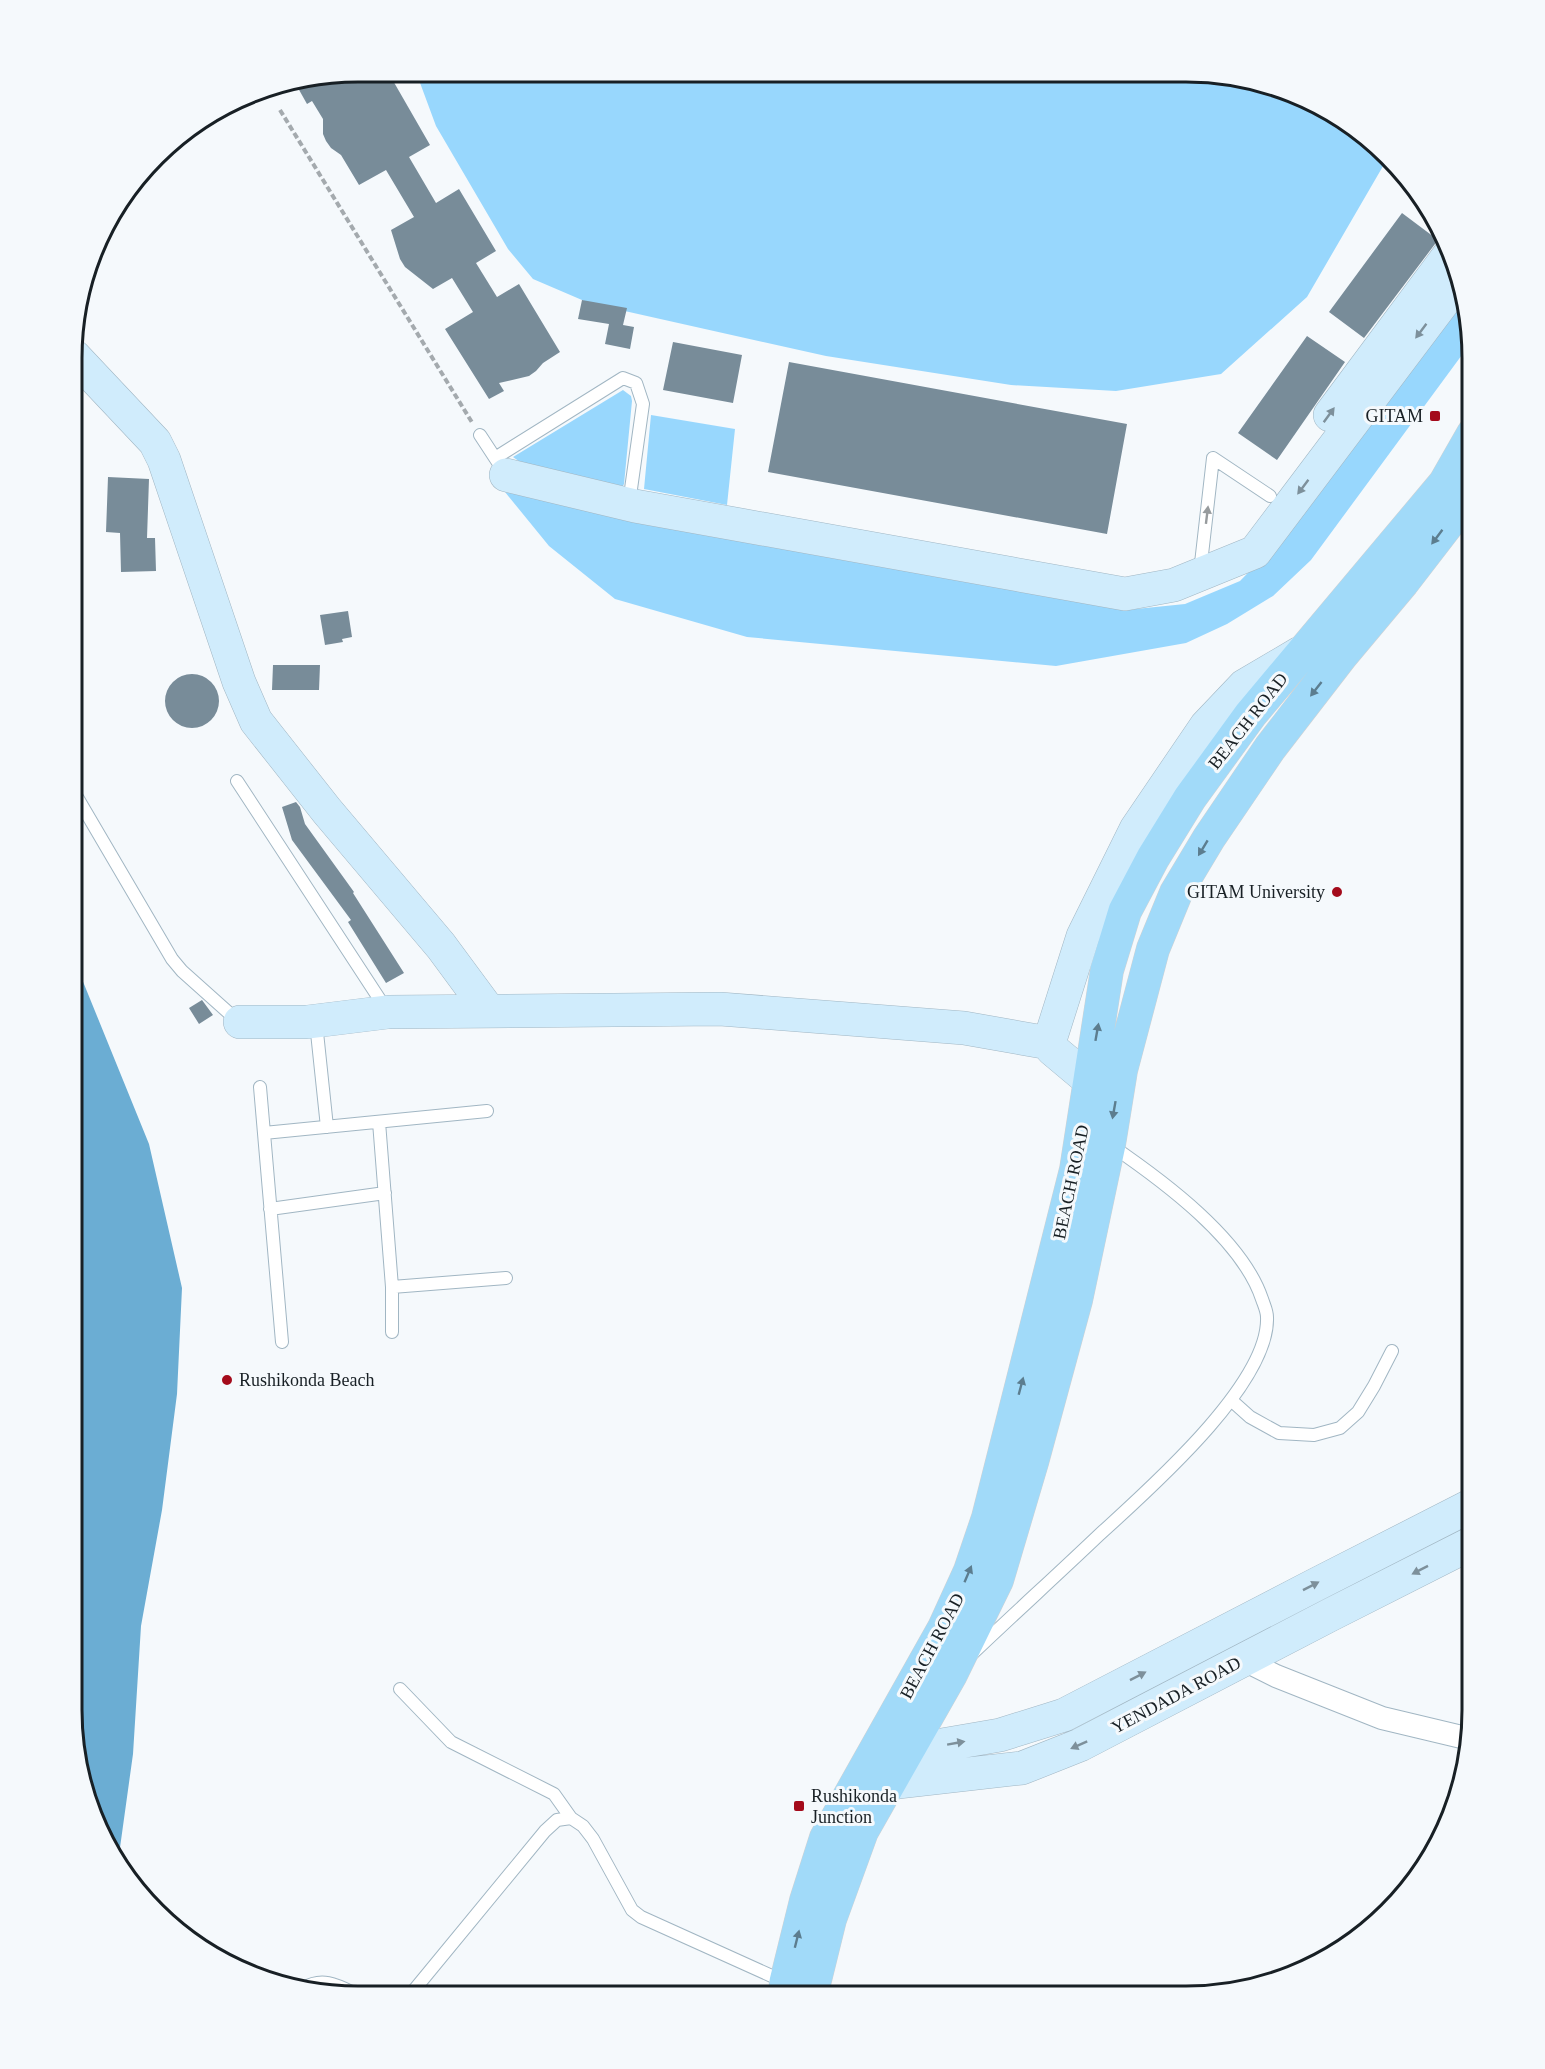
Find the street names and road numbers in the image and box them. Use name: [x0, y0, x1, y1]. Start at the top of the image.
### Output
street label: BEACH ROAD: [1204, 669, 1292, 773]
street label: BEACH ROAD: [1049, 1123, 1093, 1241]
street label: BEACH ROAD: [896, 1590, 968, 1702]
street label: YENDADA ROAD: [1108, 1652, 1244, 1738]

